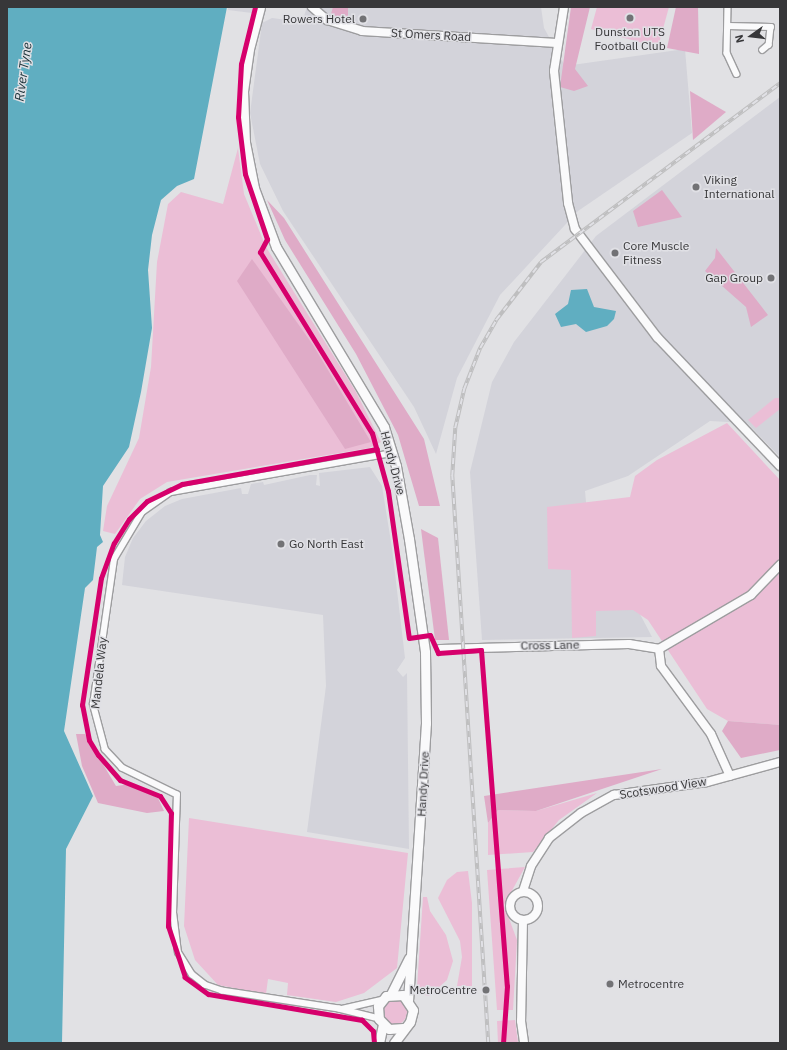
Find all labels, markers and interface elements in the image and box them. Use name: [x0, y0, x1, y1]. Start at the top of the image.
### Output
place label: Rowers Hotel: [283, 12, 355, 26]
marker: Dunston UTS Football Club: [625, 13, 635, 23]
marker: Rowers Hotel: [358, 14, 368, 24]
north arrow: [731, 16, 771, 56]
place label: Dunston UTS Football Club: [594, 25, 666, 53]
street label: St Omers Road: [391, 26, 471, 44]
text: N: [732, 33, 747, 44]
water label: River Tyne: [12, 42, 36, 102]
place label: Viking International: [704, 173, 774, 201]
marker: Viking International: [691, 182, 701, 192]
place label: Core Muscle Fitness: [623, 239, 689, 267]
marker: Core Muscle Fitness: [610, 248, 620, 258]
place label: Gap Group: [705, 271, 763, 285]
marker: Gap Group: [766, 273, 776, 283]
street label: Handy Drive: [378, 430, 408, 496]
place label: Go North East: [289, 537, 364, 551]
marker: Go North East: [276, 539, 286, 549]
street label: Mandela Way: [88, 636, 110, 710]
street label: Cross Lane: [520, 637, 580, 653]
street label: Handy Drive: [414, 751, 432, 817]
street label: Scotswood View: [618, 774, 708, 802]
place label: Metrocentre: [618, 977, 684, 991]
marker: Metrocentre: [605, 979, 615, 989]
place label: MetroCentre: [409, 983, 477, 997]
marker: MetroCentre: [480, 984, 492, 996]

